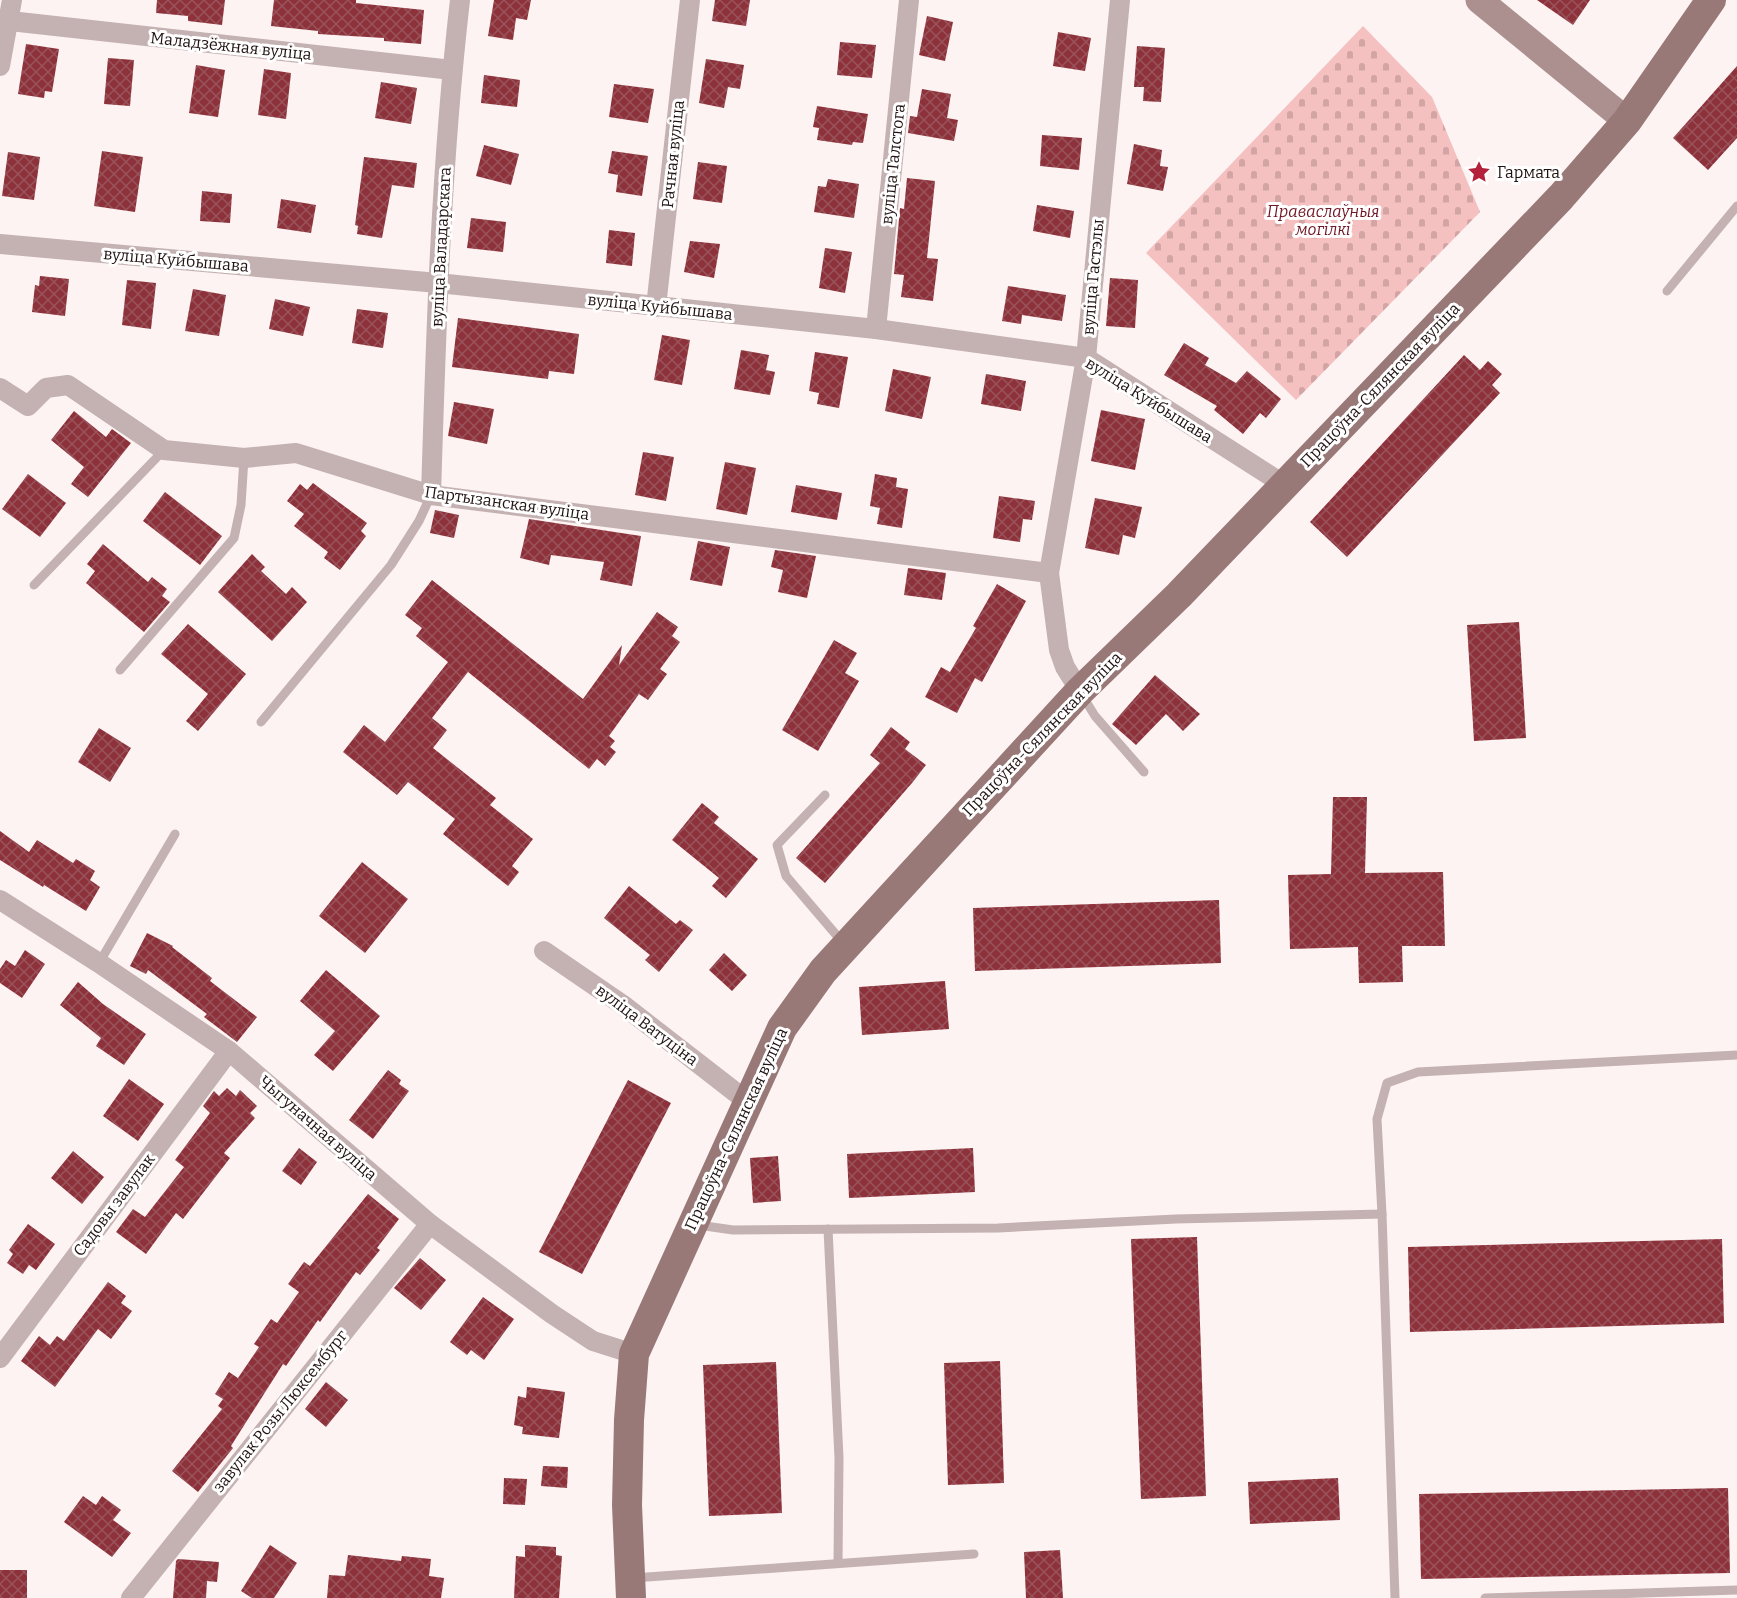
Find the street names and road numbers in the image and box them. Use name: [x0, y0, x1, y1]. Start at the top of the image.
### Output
street label: Маладзёжная вуліца: [149, 28, 313, 64]
street label: Рачная вуліца: [658, 99, 688, 209]
street label: вуліца Талстога: [877, 102, 909, 225]
street label: вуліца Валадарскага: [427, 166, 455, 328]
street label: вуліца Гастэлы: [1078, 218, 1108, 336]
street label: вуліца Куйбышава: [103, 244, 250, 276]
street label: вуліца Куйбышава: [586, 290, 734, 324]
street label: Працоўна-Сялянская вуліца: [1296, 299, 1464, 471]
street label: вуліца Куйбышава: [1082, 353, 1216, 447]
street label: Партызанская вуліца: [423, 482, 591, 524]
street label: Працоўна-Сялянская вуліца: [958, 648, 1126, 820]
street label: вуліца Ватуціна: [592, 980, 702, 1070]
street label: Працоўна-Сялянская вуліца: [681, 1025, 791, 1233]
street label: Чыгуначная вуліца: [255, 1072, 381, 1184]
street label: Садовы завулак: [69, 1150, 159, 1260]
street label: завулак Розы Люксембург: [209, 1326, 351, 1496]

